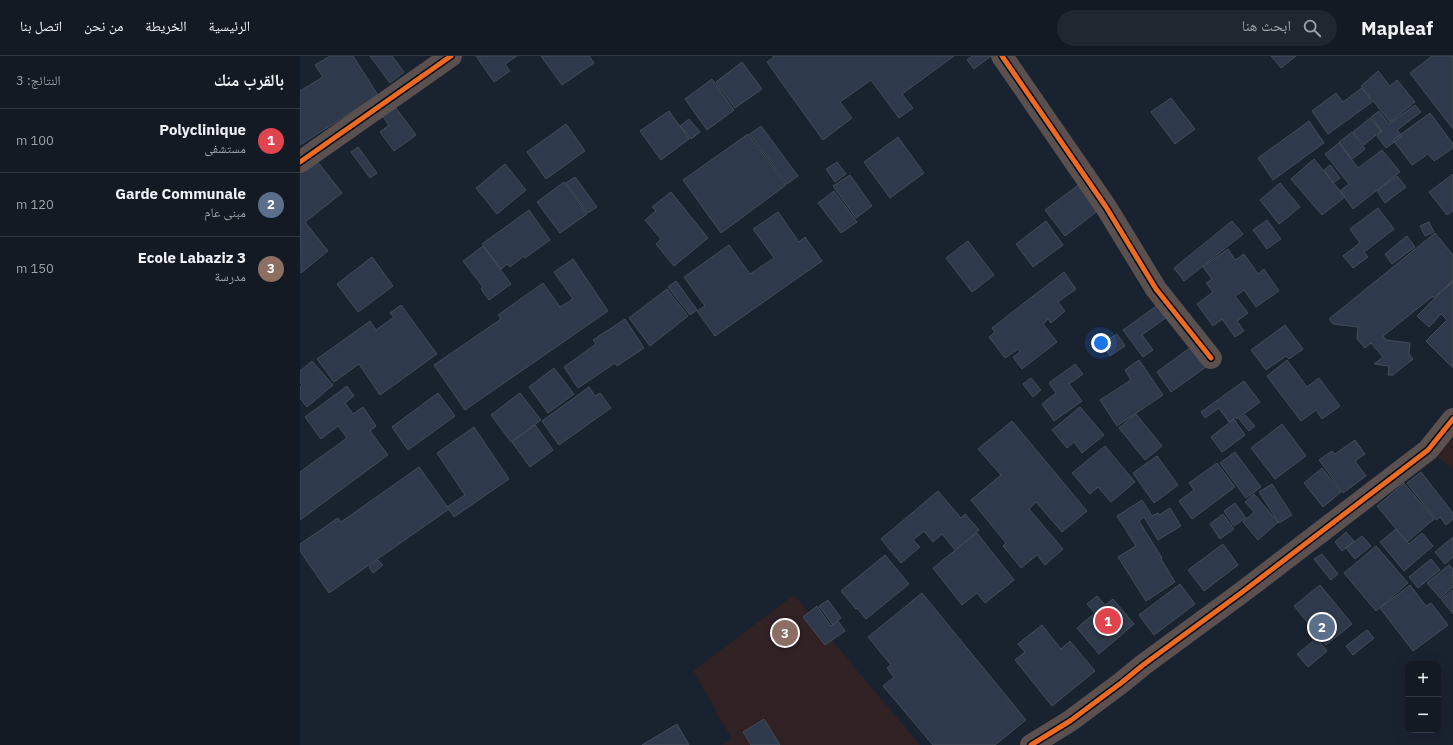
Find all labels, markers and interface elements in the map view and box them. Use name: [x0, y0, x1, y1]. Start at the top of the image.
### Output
search box: [1057, 10, 1337, 46]
text: ابحث هنا: [1242, 16, 1291, 35]
text: Mapleaf: [1361, 16, 1433, 40]
text: اتصل بنا: [20, 17, 62, 35]
text: من نحن: [84, 17, 123, 35]
text: الخريطة: [145, 17, 187, 35]
text: الرئيسية: [209, 17, 250, 35]
icon: search: [1301, 17, 1323, 39]
text: بالقرب منك: [214, 69, 284, 91]
text: النتائج: 3: [16, 72, 61, 89]
text: Polyclinique: [159, 120, 246, 139]
text: 100 m: [16, 132, 54, 149]
text: 1: [267, 132, 275, 149]
text: مستشفى: [204, 140, 246, 157]
text: Garde Communale: [115, 184, 246, 203]
text: 120 m: [16, 196, 54, 213]
text: 2: [267, 196, 275, 213]
text: مبنى عام: [204, 204, 246, 221]
text: Ecole Labaziz 3: [138, 248, 246, 267]
text: 150 m: [16, 260, 54, 277]
text: 3: [267, 260, 275, 277]
text: مدرسة: [214, 268, 246, 285]
your location: [1091, 333, 1111, 353]
pin: 1: [1095, 606, 1121, 636]
pin: 2: [1309, 612, 1335, 642]
pin: 3: [772, 618, 798, 648]
map controls: [1405, 661, 1441, 733]
button: +: [1405, 661, 1441, 697]
button: −: [1405, 697, 1441, 733]

